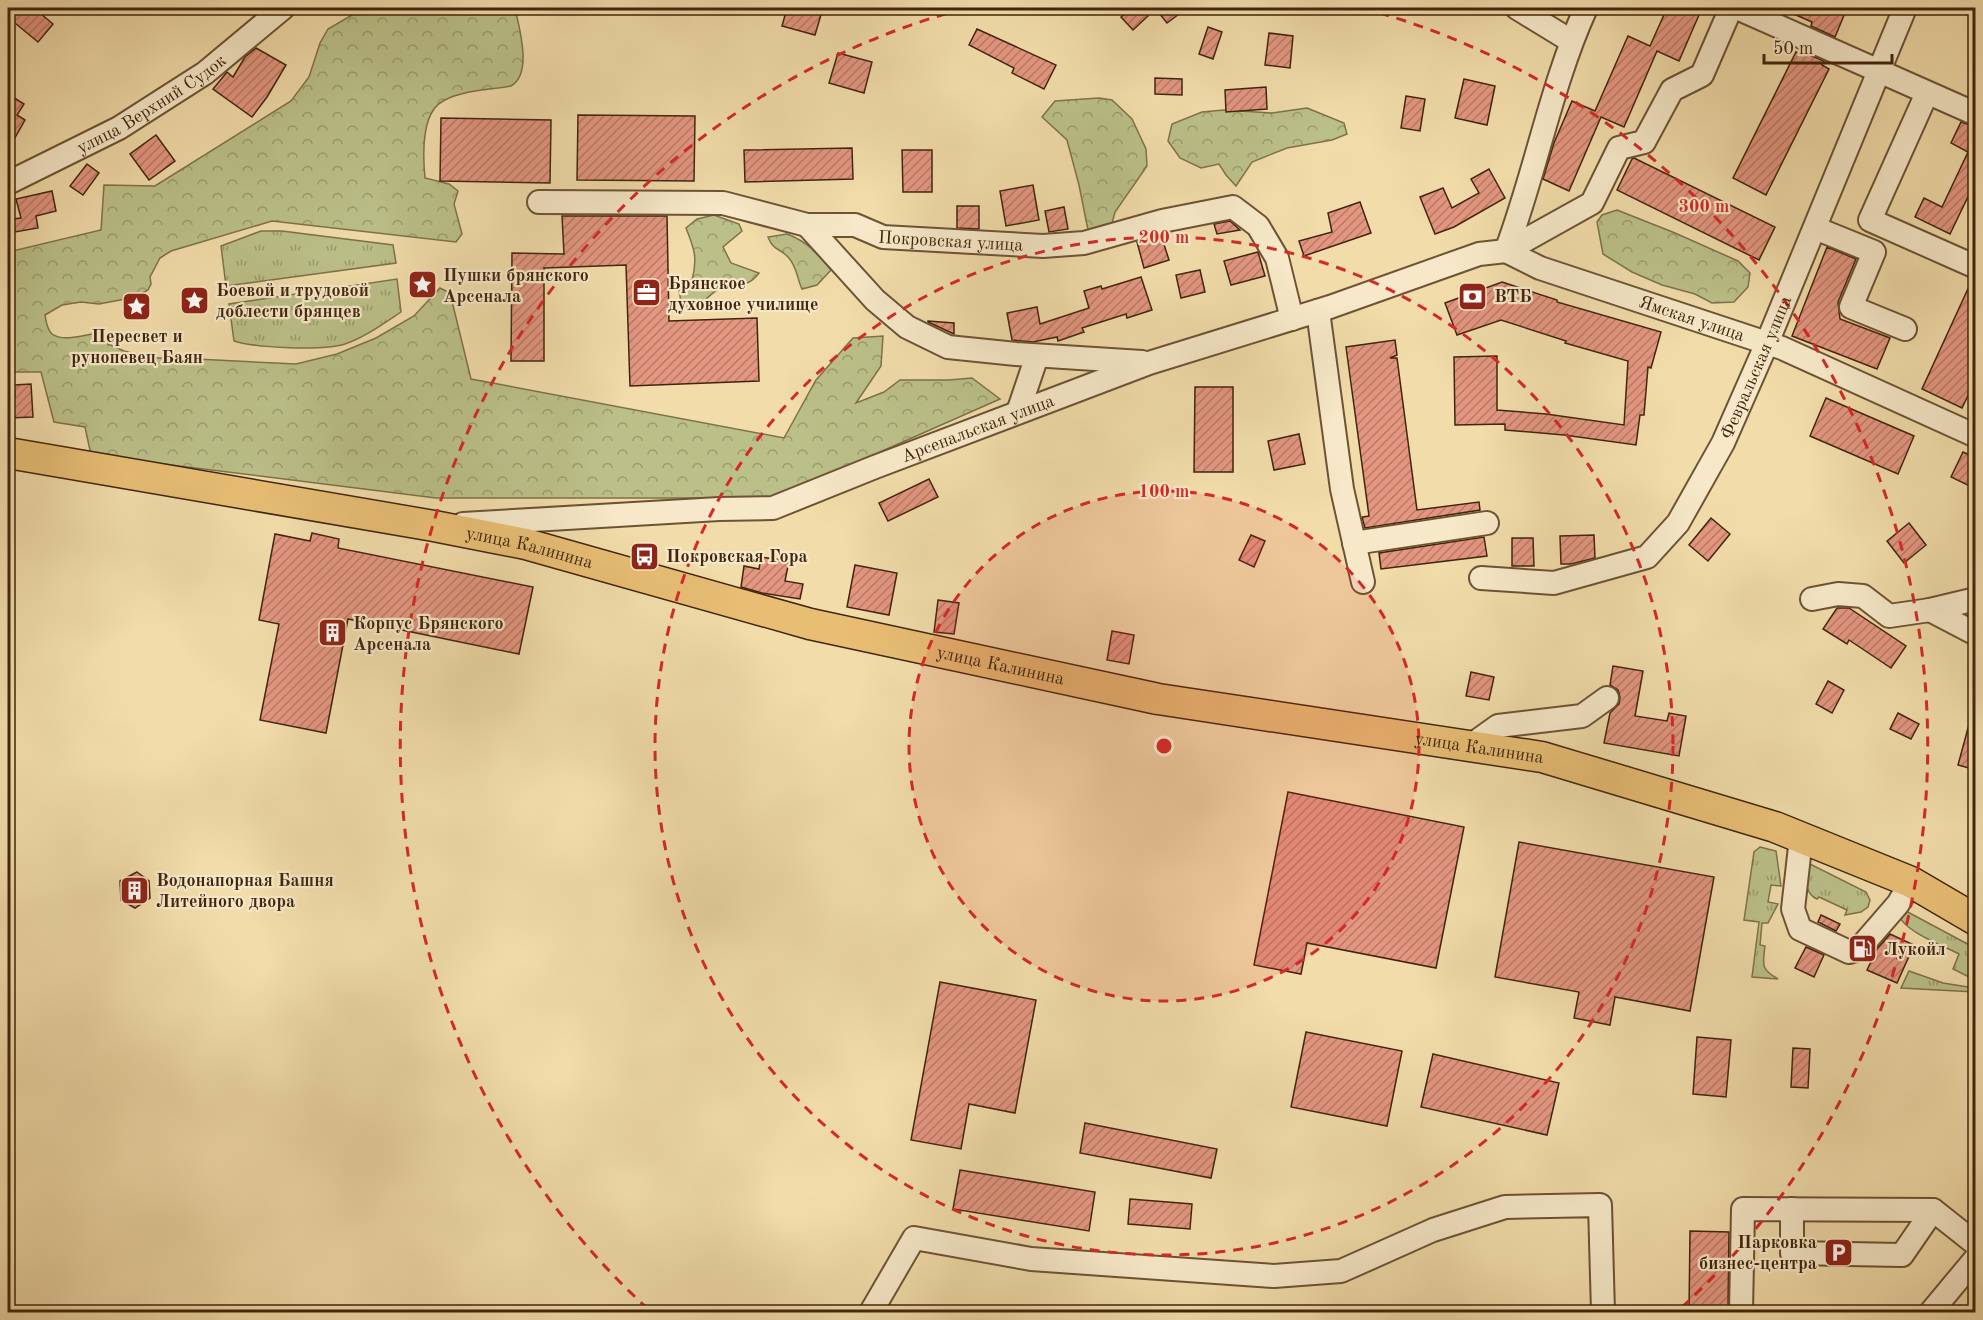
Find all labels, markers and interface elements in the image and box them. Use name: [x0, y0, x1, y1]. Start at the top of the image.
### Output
scale bar: [1764, 27, 1892, 65]
text: 50 m: [1773, 40, 1813, 58]
street label: улица Верхний Судок: [74, 51, 230, 157]
text: 300 m: [1679, 198, 1729, 216]
street label: Покровская улица: [877, 229, 1024, 255]
text: 200 m: [1139, 229, 1189, 247]
place label: Пушки брянского Арсенала: [443, 267, 589, 306]
place icon: Пушки брянского Арсенала: [406, 269, 438, 301]
place label: Брянское духовное училище: [668, 275, 818, 314]
office icon: Брянское духовное училище: [631, 277, 663, 309]
bank icon: ВТБ: [1457, 280, 1489, 312]
place label: Боевой и трудовой доблести брянцев: [216, 282, 369, 321]
place icon: Боевой и трудовой доблести брянцев: [179, 284, 211, 316]
place label: ВТБ: [1494, 288, 1532, 306]
place icon: Пересвет и рунопевец Баян: [121, 291, 153, 323]
street label: Ямская улица: [1636, 293, 1747, 345]
street label: Февральская улица: [1718, 293, 1795, 442]
place label: Пересвет и рунопевец Баян: [71, 328, 203, 367]
street label: Арсенальская улица: [899, 392, 1057, 466]
text: 100 m: [1139, 483, 1189, 501]
street label: улица Калинина: [464, 524, 595, 572]
bus stop icon: Покровская Гора: [629, 540, 661, 572]
place label: Покровская Гора: [666, 548, 808, 566]
place label: Корпус Брянского Арсенала: [353, 615, 504, 654]
building icon: Корпус Брянского Арсенала: [316, 617, 348, 649]
street label: улица Калинина: [935, 644, 1066, 689]
street label: улица Калинина: [1413, 730, 1545, 767]
centre of rings: [1154, 736, 1174, 756]
place label: Водонапорная Башня Литейного двора: [156, 872, 334, 911]
building icon: Водонапорная Башня Литейного двора: [119, 874, 151, 906]
fuel station icon: Лукойл: [1847, 933, 1879, 965]
place label: Лукойл: [1884, 941, 1946, 959]
place label: Парковка бизнес-центра: [1699, 1234, 1817, 1273]
parking icon: Парковка бизнес-центра: [1822, 1236, 1854, 1268]

